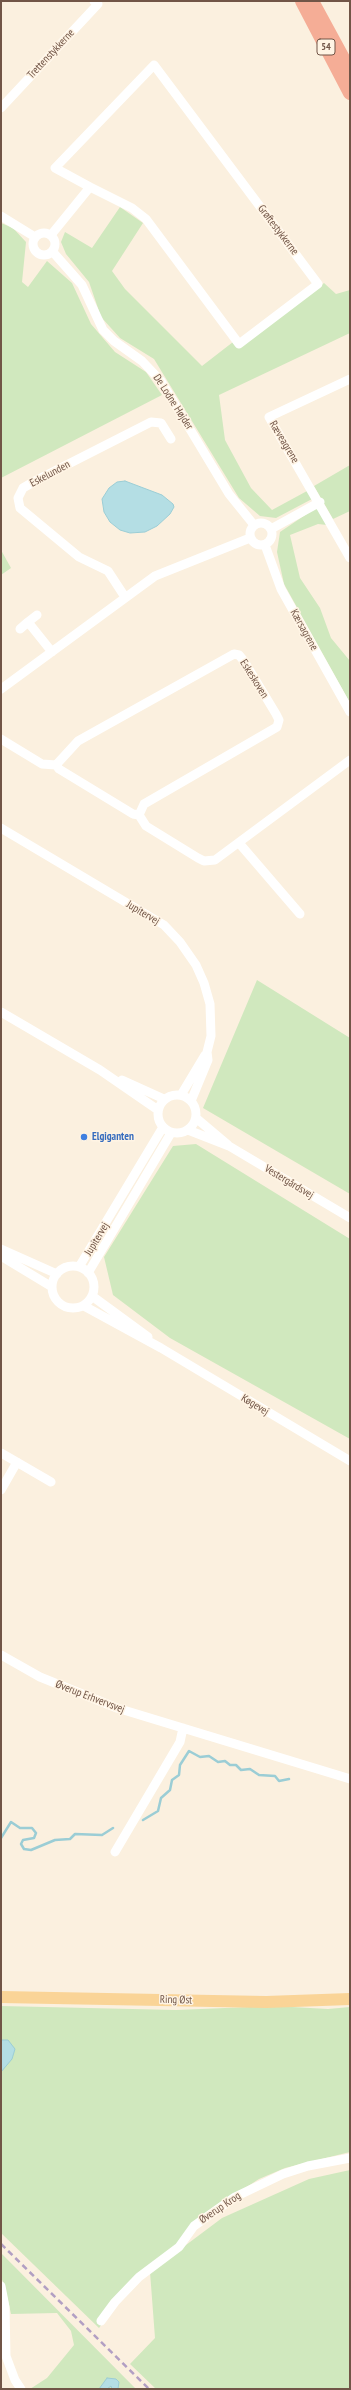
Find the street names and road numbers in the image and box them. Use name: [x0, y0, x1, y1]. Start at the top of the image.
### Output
street label: Trettenstykkerne: [25, 26, 77, 82]
road number: 54: [317, 39, 335, 55]
street label: Grøftestykkerne: [255, 202, 301, 258]
street label: De Lodne Højder: [150, 372, 196, 432]
street label: Ræveagrene: [266, 418, 302, 466]
street label: Eskelunden: [28, 458, 72, 490]
street label: Kærsagrene: [287, 607, 321, 653]
street label: Eskeskoven: [237, 657, 271, 701]
street label: Jupitervej: [124, 898, 162, 928]
street label: Vestergårdsvej: [262, 1162, 316, 1202]
street label: Jupitervej: [82, 1220, 112, 1258]
street label: Køgevej: [239, 1392, 271, 1418]
street label: Øverup Erhvervsvej: [53, 1678, 127, 1716]
street label: Ring Øst: [160, 1993, 192, 2007]
street label: Øverup Krog: [197, 2189, 243, 2227]

